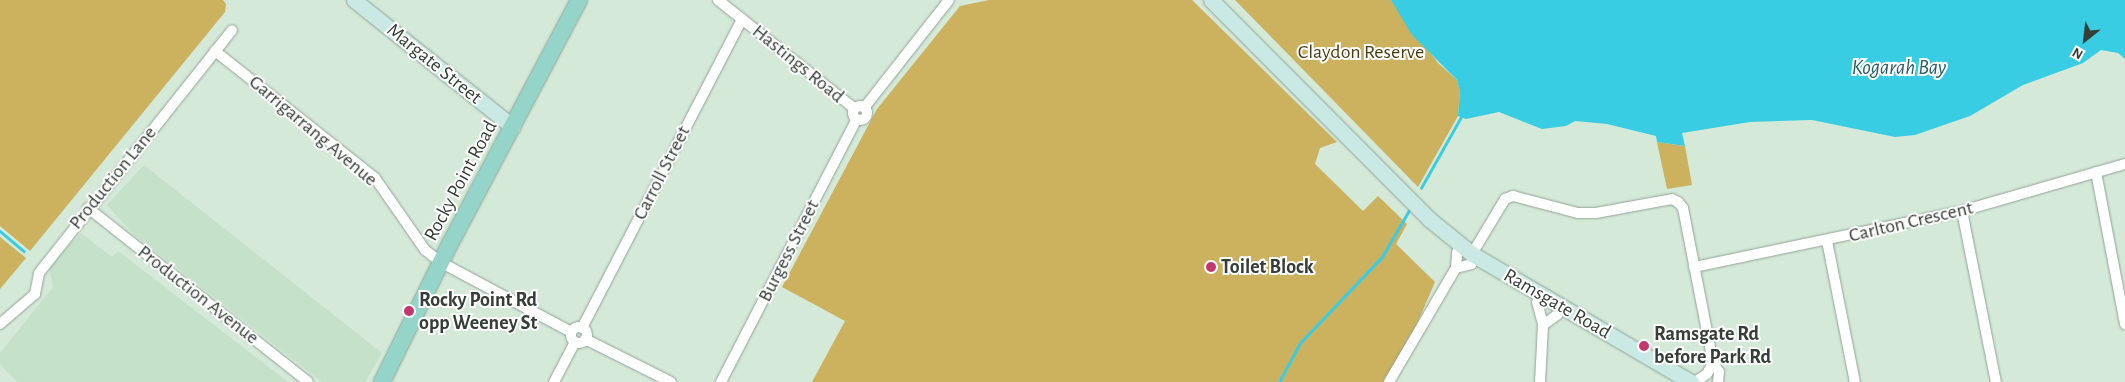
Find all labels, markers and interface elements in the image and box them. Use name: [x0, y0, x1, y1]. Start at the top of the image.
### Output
north arrow: [2060, 15, 2110, 65]
street label: Margate Street: [382, 18, 486, 110]
street label: Hastings Road: [747, 20, 849, 108]
park label: Claydon Reserve: [1298, 40, 1424, 64]
text: N: [2070, 45, 2085, 62]
water label: Kogarah Bay: [1852, 55, 1946, 81]
street label: Garrigarrang Avenue: [244, 70, 382, 192]
street label: Rocky Point Road: [419, 117, 503, 245]
street label: Production Lane: [64, 121, 162, 235]
street label: Carroll Street: [628, 122, 696, 224]
street label: Burgess Street: [753, 196, 825, 306]
street label: Carlton Crescent: [1846, 196, 1976, 248]
street label: Production Avenue: [133, 240, 263, 350]
place label: Toilet Block: [1221, 255, 1314, 279]
marker: Toilet Block: [1205, 261, 1217, 273]
street label: Ramsgate Road: [1499, 264, 1615, 344]
place label: Rocky Point Rd opp Weeney St: [419, 288, 537, 335]
marker: Rocky Point Rd opp Weeney St: [403, 305, 415, 317]
place label: Ramsgate Rd before Park Rd: [1654, 322, 1771, 369]
marker: Ramsgate Rd before Park Rd: [1638, 340, 1650, 352]

